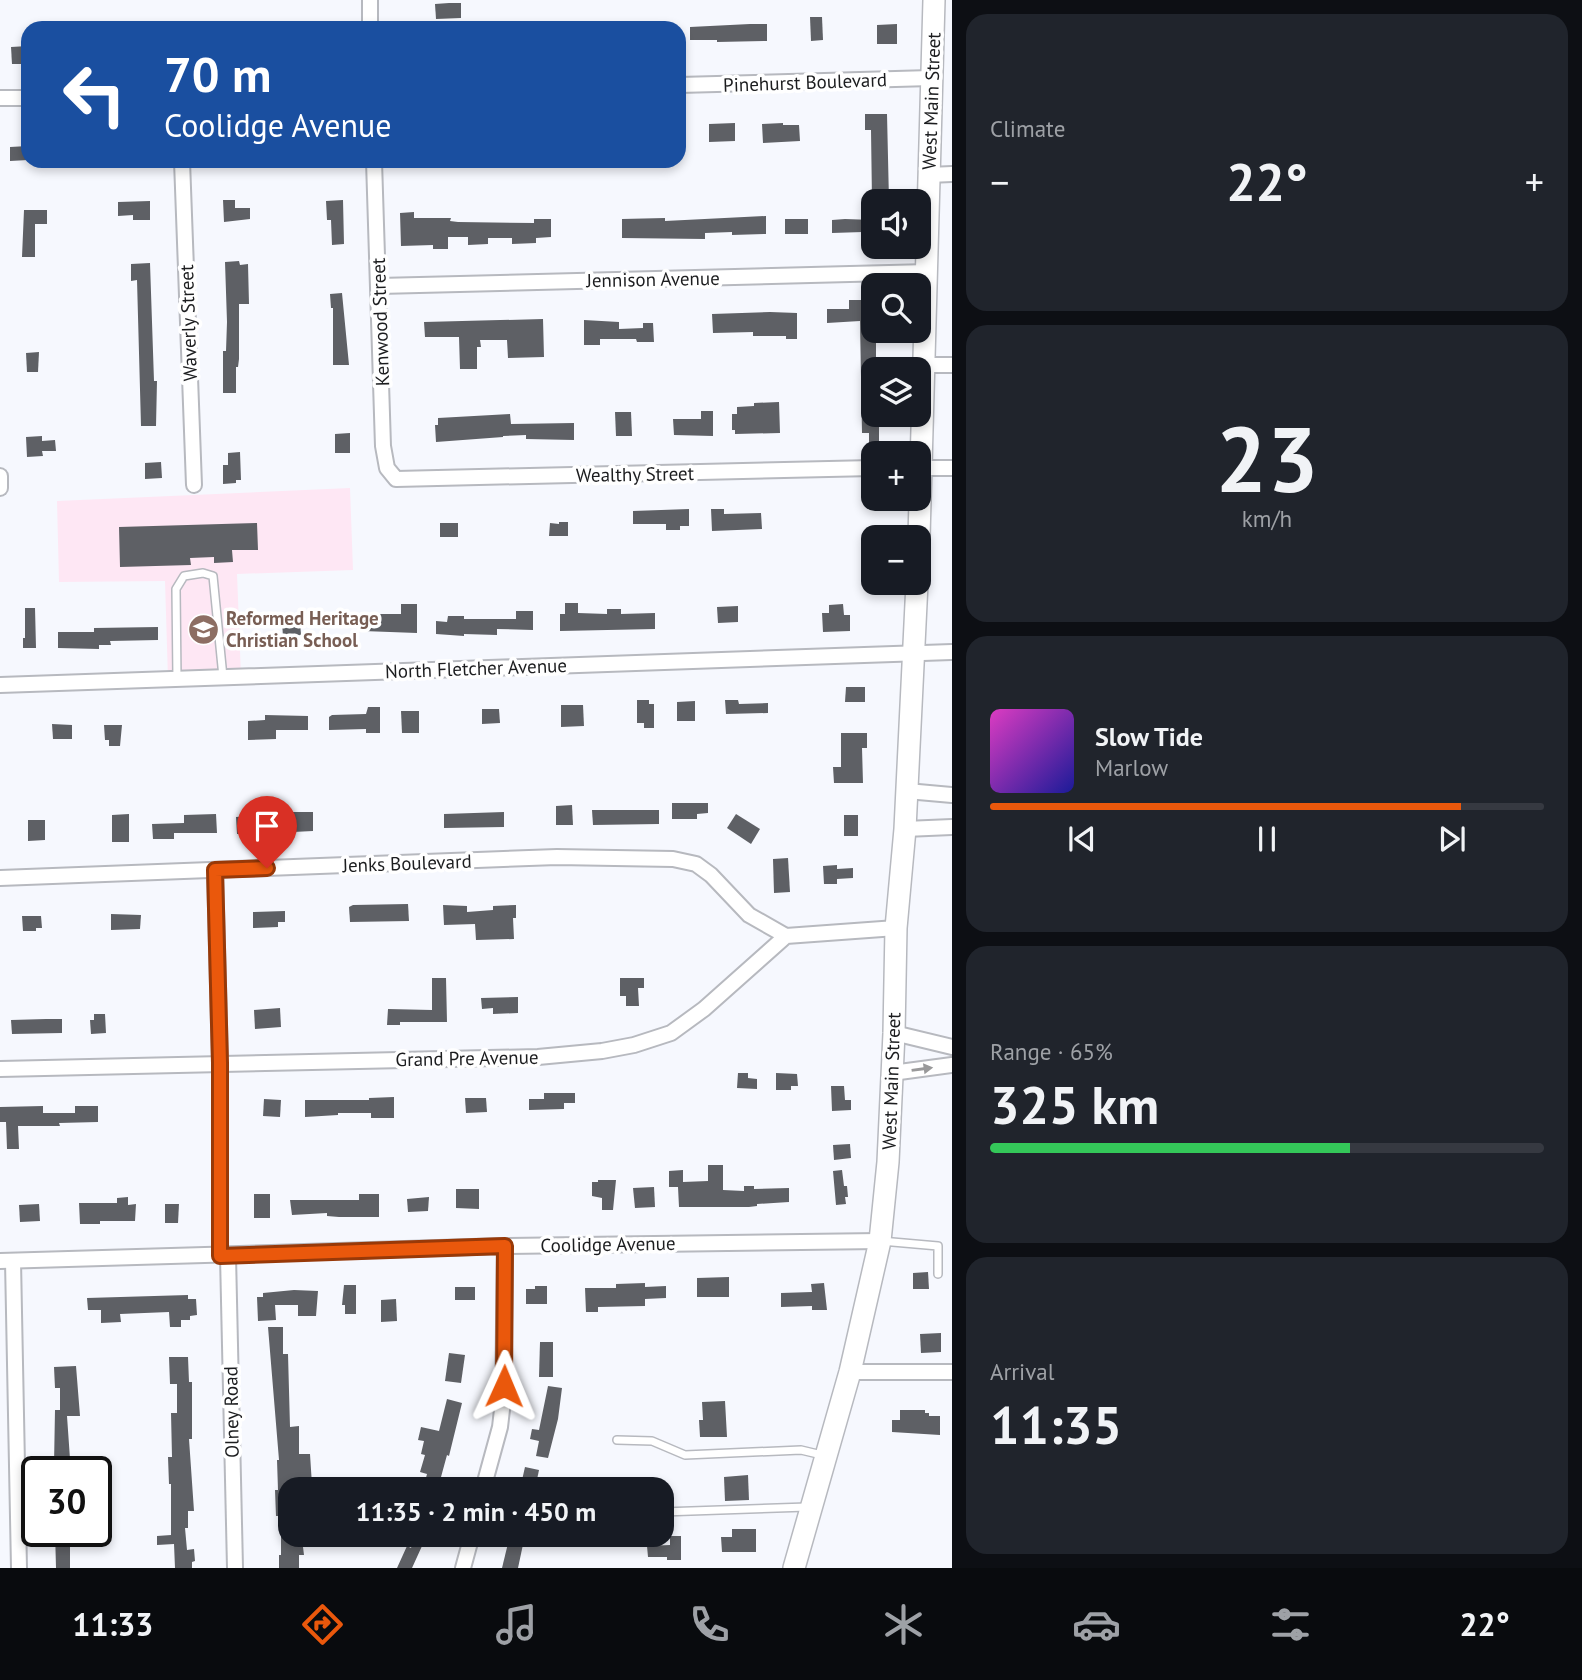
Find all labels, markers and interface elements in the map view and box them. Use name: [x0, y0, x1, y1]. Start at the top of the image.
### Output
street label: West Main Street: [917, 31, 945, 170]
text: 70 m: [164, 42, 271, 106]
icon: left: [49, 49, 140, 140]
street label: Pinehurst Boulevard: [723, 67, 887, 97]
text: Coolidge Avenue: [164, 104, 392, 146]
text: Climate: [990, 114, 1065, 143]
text: 22°: [1226, 148, 1308, 215]
text: −: [990, 157, 1009, 206]
text: +: [1525, 157, 1544, 206]
map controls: [861, 189, 931, 595]
button: sound: [861, 189, 931, 259]
street label: Kenwood Street: [366, 257, 394, 387]
street label: Waverly Street: [174, 264, 202, 382]
street label: Jennison Avenue: [585, 266, 720, 292]
button: search: [861, 273, 931, 343]
button: layers: [861, 357, 931, 427]
text: 23: [1215, 399, 1319, 517]
button: +: [861, 441, 931, 511]
street label: Wealthy Street: [576, 461, 695, 487]
text: km/h: [1242, 504, 1292, 533]
button: −: [861, 525, 931, 595]
place label: Reformed Heritage Christian School: [226, 606, 379, 652]
school or university icon: Reformed Heritage Christian School: [186, 612, 220, 646]
street label: North Fletcher Avenue: [385, 653, 567, 683]
text: Slow Tide: [1095, 720, 1203, 753]
text: Marlow: [1095, 753, 1168, 782]
pin: [237, 796, 297, 868]
icon: arrive: [248, 807, 286, 845]
icon: previous: [1063, 820, 1101, 858]
icon: pause: [1248, 820, 1286, 858]
icon: next: [1433, 820, 1471, 858]
street label: Jenks Boulevard: [341, 849, 472, 877]
street label: West Main Street: [877, 1011, 905, 1150]
text: Range · 65%: [990, 1037, 1113, 1066]
street label: Grand Pre Avenue: [395, 1045, 539, 1071]
one-way arrow: [911, 1063, 933, 1074]
text: 325 km: [990, 1071, 1159, 1138]
street label: Coolidge Avenue: [540, 1231, 676, 1257]
position arrow: [467, 1349, 541, 1423]
text: Arrival: [990, 1357, 1054, 1386]
street label: Olney Road: [218, 1366, 244, 1458]
text: 11:35: [990, 1391, 1122, 1458]
speed limit sign: 30: [21, 1456, 112, 1547]
text: 11:35 · 2 min · 450 m: [356, 1495, 596, 1528]
icon: directions: [298, 1600, 347, 1649]
icon: music: [492, 1600, 541, 1649]
icon: phone: [685, 1600, 734, 1649]
icon: climate: [879, 1600, 928, 1649]
icon: car: [1072, 1600, 1121, 1649]
icon: filters: [1266, 1600, 1315, 1649]
text: 11:33: [72, 1603, 153, 1645]
text: 22°: [1459, 1603, 1510, 1645]

